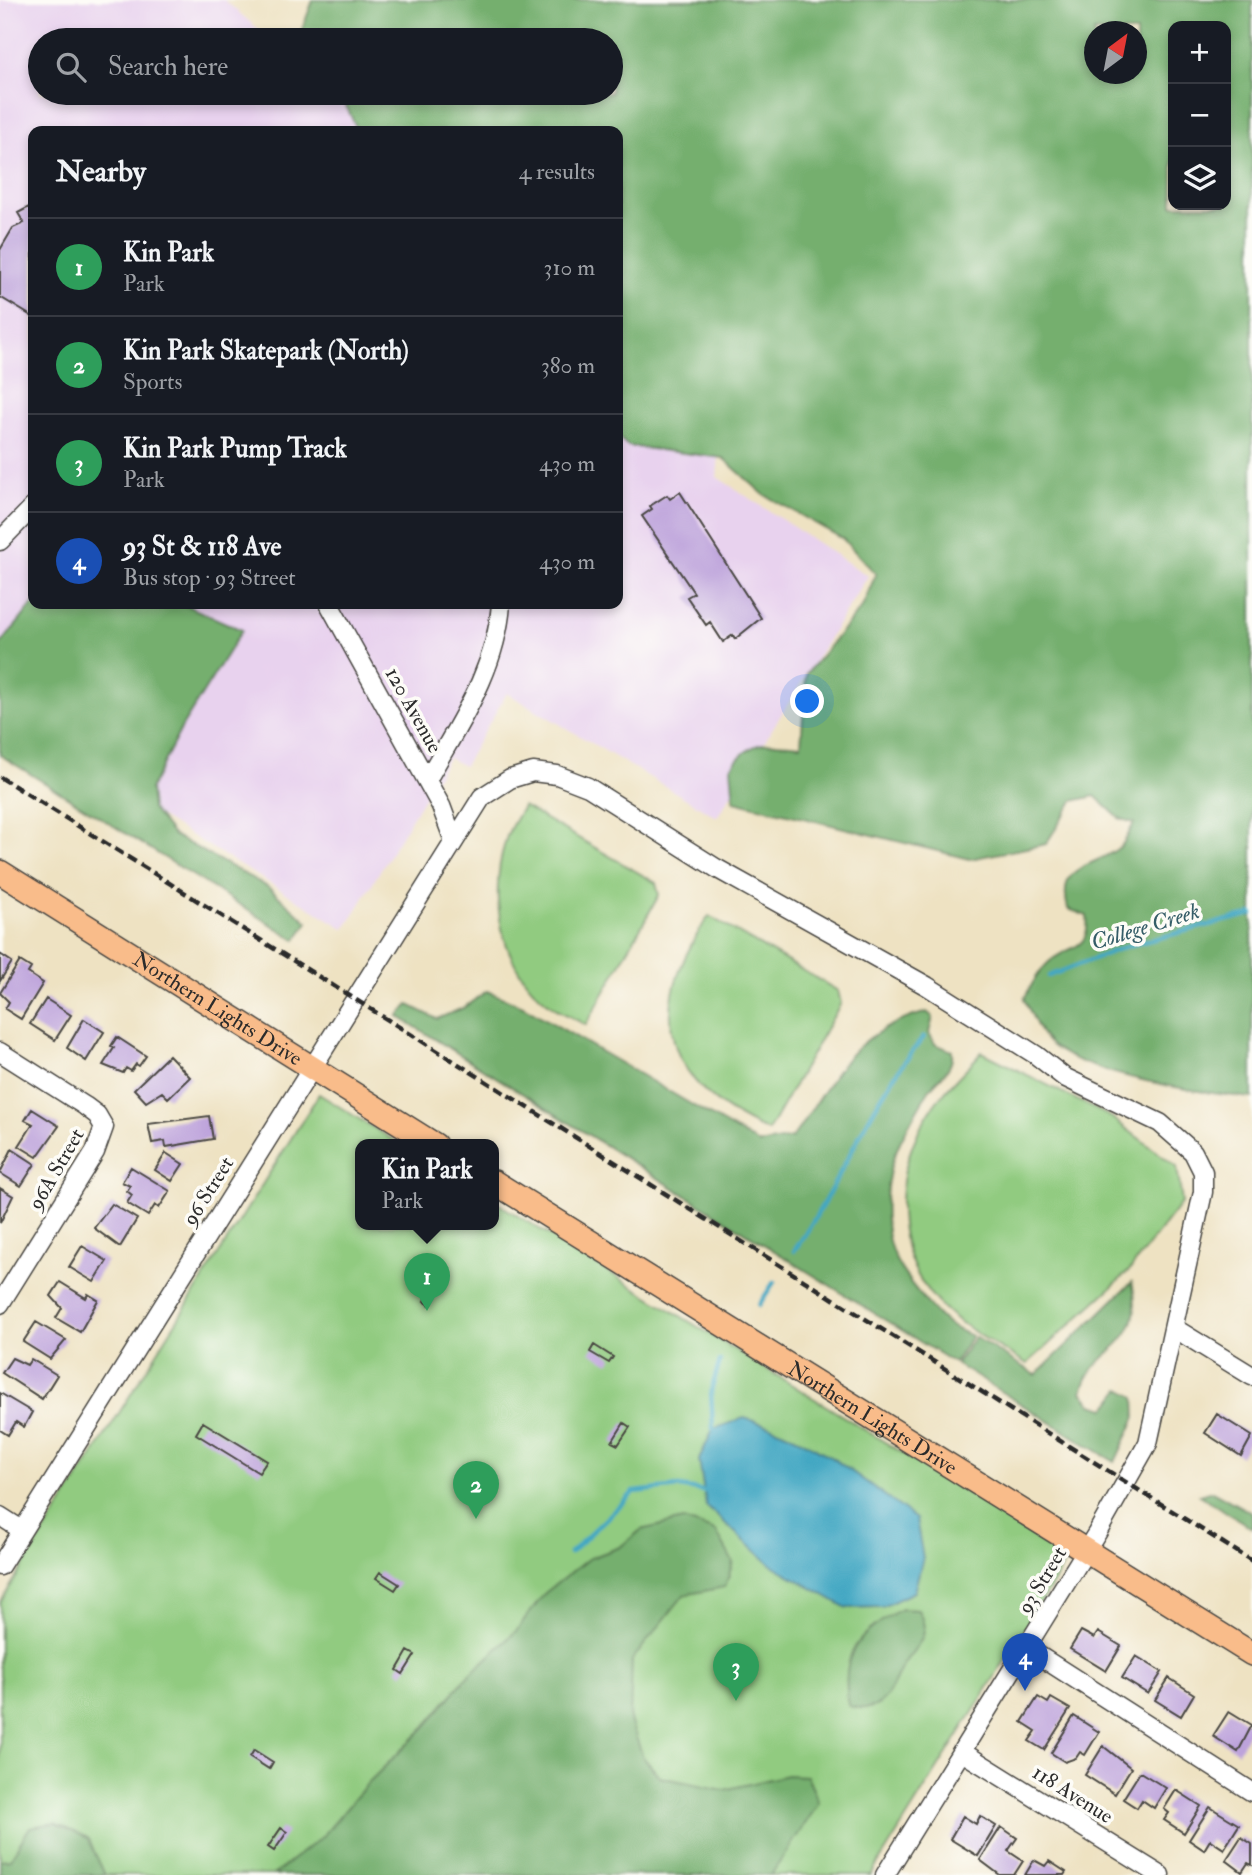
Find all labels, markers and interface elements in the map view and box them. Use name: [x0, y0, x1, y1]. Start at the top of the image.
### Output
north arrow: [1084, 21, 1147, 84]
map controls: [1168, 21, 1231, 210]
button: +: [1168, 21, 1231, 84]
search box: [28, 28, 623, 105]
icon: search: [52, 48, 90, 86]
text: Search here: [108, 51, 228, 83]
button: −: [1168, 84, 1231, 147]
button: layers: [1168, 147, 1231, 210]
text: Nearby: [56, 153, 146, 190]
text: 4 results: [519, 157, 595, 186]
text: Kin Park: [123, 237, 214, 269]
text: 1: [75, 253, 83, 282]
text: 310 m: [544, 253, 595, 282]
text: Park: [123, 269, 165, 298]
text: Kin Park Skatepark (North): [123, 335, 409, 367]
text: 2: [73, 351, 85, 380]
text: 380 m: [541, 351, 595, 380]
text: Sports: [123, 367, 182, 396]
text: Kin Park Pump Track: [123, 433, 347, 465]
text: 3: [75, 449, 83, 478]
text: 430 m: [539, 449, 595, 478]
text: Park: [123, 465, 165, 494]
text: 93 St & 118 Ave: [123, 531, 281, 563]
text: 4: [73, 547, 85, 576]
text: 430 m: [539, 547, 595, 576]
text: Bus stop · 93 Street: [123, 563, 296, 592]
street label: 120 Avenue: [379, 663, 448, 758]
your location: [790, 684, 824, 718]
water label: College Creek: [1087, 896, 1203, 957]
street label: Northern Lights Drive: [128, 946, 307, 1072]
street label: 96A Street: [21, 1123, 91, 1217]
popup: [355, 1139, 499, 1230]
street label: 96 Street: [176, 1152, 240, 1232]
text: Kin Park: [381, 1154, 473, 1186]
text: Park: [381, 1186, 423, 1215]
pin: 1: [404, 1253, 450, 1311]
street label: Northern Lights Drive: [783, 1355, 962, 1481]
pin: 2: [453, 1461, 499, 1519]
street label: 93 Street: [1011, 1541, 1073, 1621]
pin: 4: [1002, 1633, 1048, 1691]
pin: 3: [713, 1643, 759, 1701]
street label: 118 Avenue: [1027, 1759, 1118, 1830]

